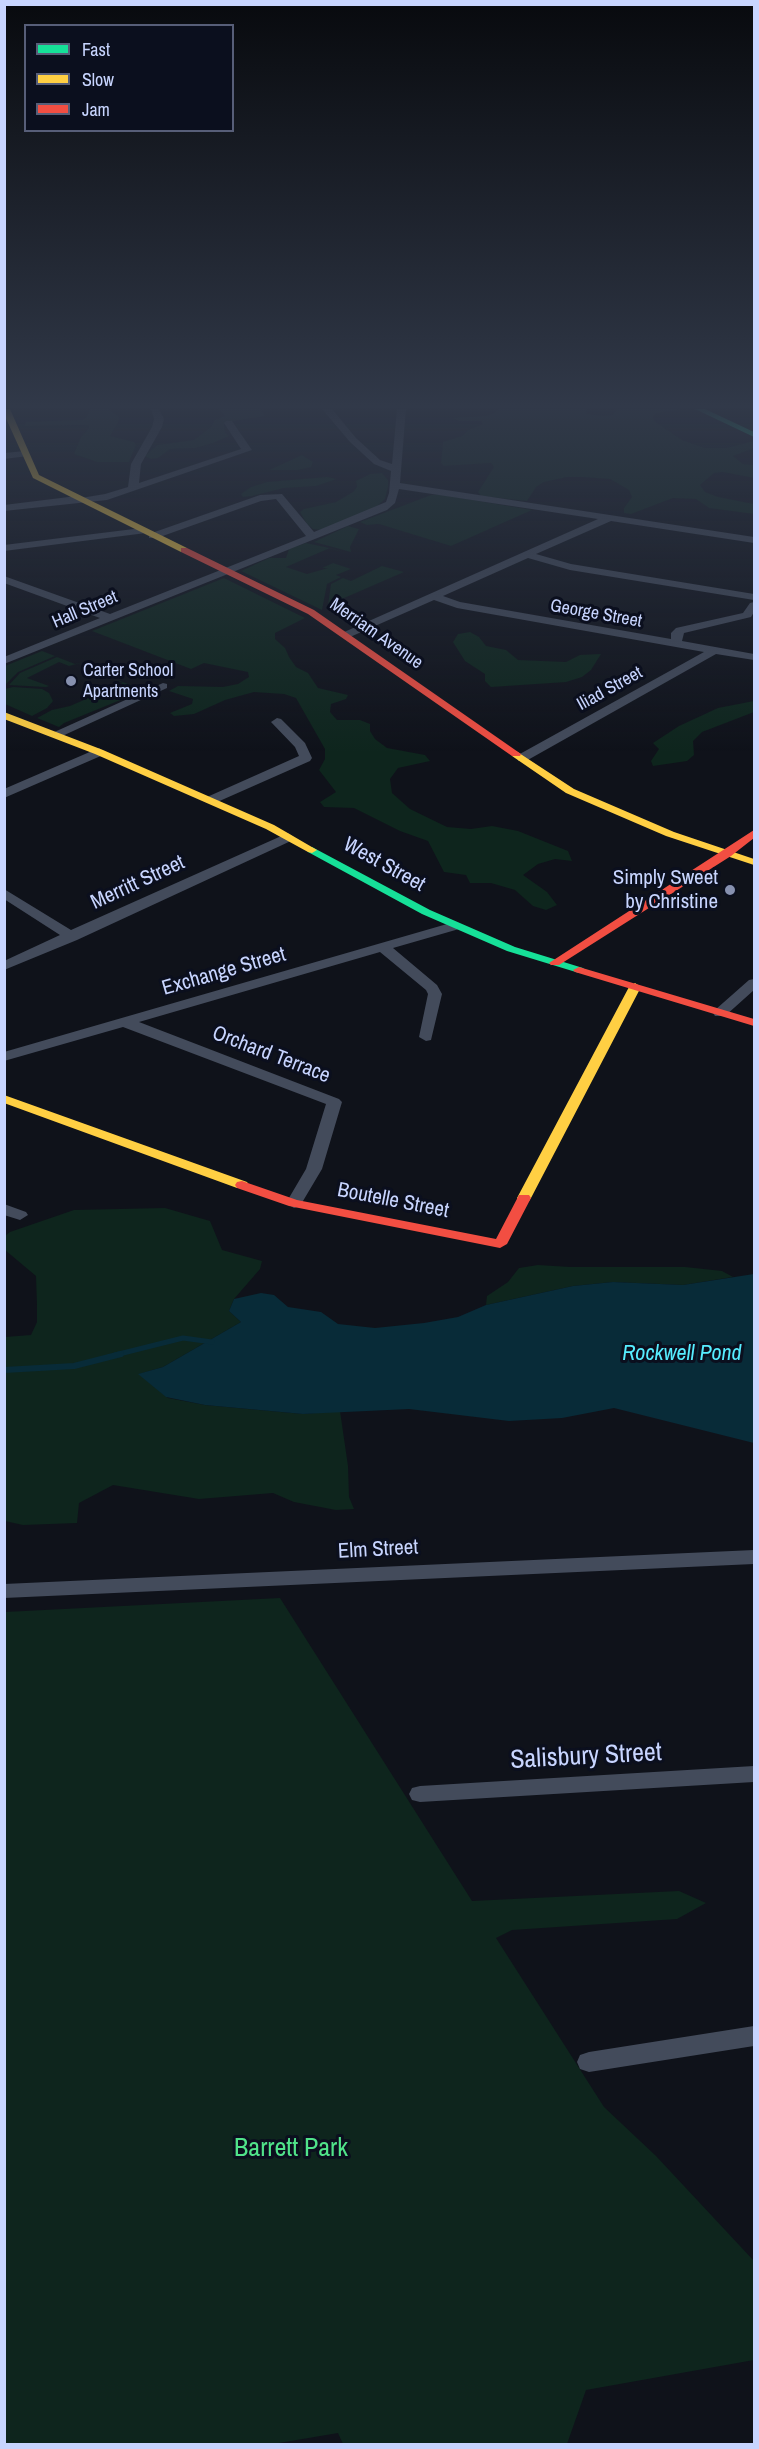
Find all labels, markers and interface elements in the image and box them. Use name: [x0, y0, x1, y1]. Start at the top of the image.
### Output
legend: [24, 24, 234, 132]
text: Fast: [82, 37, 110, 62]
text: Slow: [82, 67, 114, 92]
text: Jam: [82, 97, 110, 122]
street label: Hall Street: [49, 587, 121, 633]
street label: Merriam Avenue: [325, 594, 427, 674]
street label: George Street: [548, 595, 644, 633]
place label: Carter School Apartments: [83, 660, 173, 702]
street label: Iliad Street: [574, 662, 646, 716]
marker: Carter School Apartments: [64, 674, 78, 688]
street label: West Street: [339, 832, 429, 898]
street label: Merritt Street: [87, 850, 189, 916]
place label: Simply Sweet by Christine: [613, 865, 718, 915]
marker: Simply Sweet by Christine: [723, 883, 737, 897]
street label: Exchange Street: [159, 942, 289, 1002]
street label: Orchard Terrace: [208, 1021, 334, 1089]
street label: Boutelle Street: [335, 1178, 451, 1224]
water label: Rockwell Pond: [622, 1341, 742, 1367]
street label: Elm Street: [337, 1535, 419, 1565]
street label: Salisbury Street: [509, 1737, 663, 1777]
park label: Barrett Park: [234, 2133, 348, 2165]

